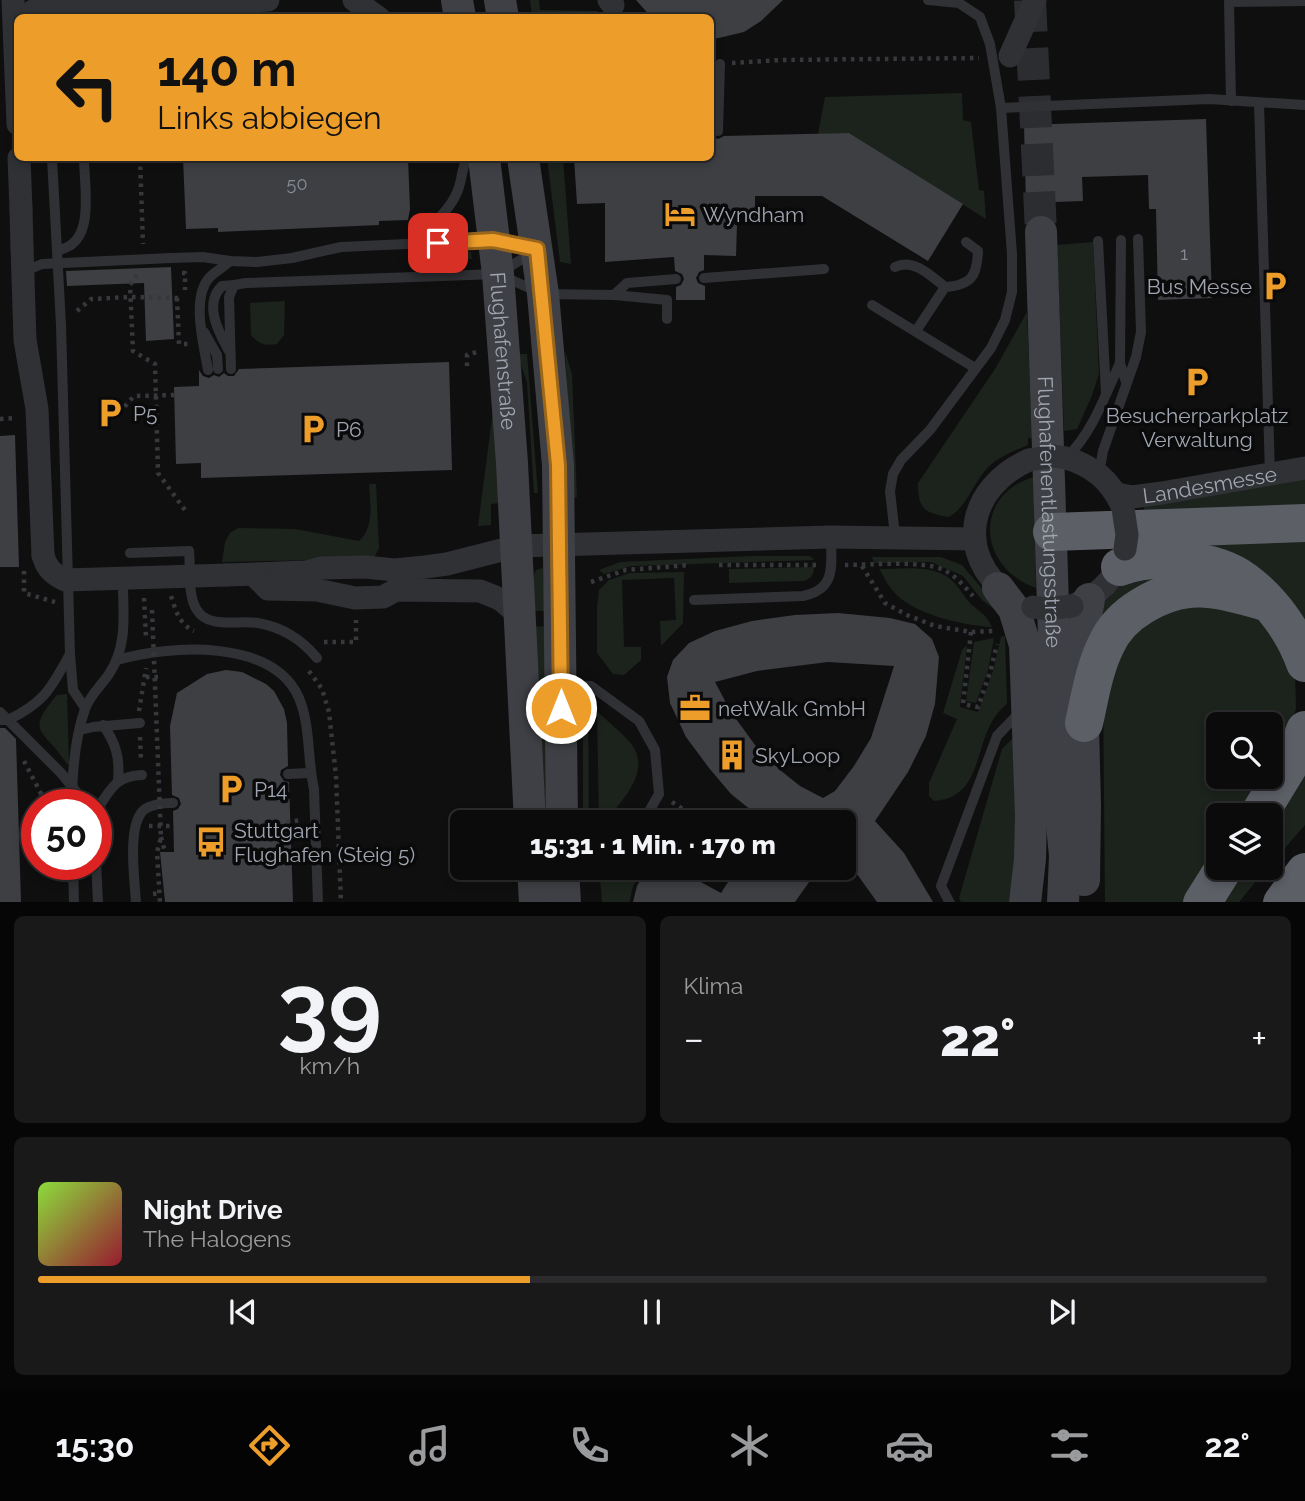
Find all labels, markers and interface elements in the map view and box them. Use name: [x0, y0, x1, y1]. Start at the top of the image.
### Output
text: 140 m: [157, 40, 297, 97]
icon: left: [42, 42, 133, 133]
text: Links abbiegen: [157, 99, 382, 136]
house number: 50: [287, 173, 307, 194]
hotel icon: Wyndham: [663, 197, 697, 231]
place label: Wyndham: [703, 202, 804, 227]
pin: [408, 213, 468, 273]
icon: arrive: [419, 224, 457, 262]
house number: 1: [1180, 243, 1188, 264]
parking icon: Bus Messe: [1258, 269, 1292, 303]
street label: Flughafenstraße: [485, 271, 522, 431]
place label: Bus Messe: [1147, 274, 1252, 299]
parking icon: Besucherparkplatz Verwaltung: [1180, 365, 1214, 399]
street label: Flughafenentlastungsstraße: [1033, 376, 1067, 648]
parking icon: P5: [93, 396, 127, 430]
place label: P5: [133, 401, 158, 426]
place label: Besucherparkplatz Verwaltung: [1106, 403, 1288, 452]
parking icon: P6: [296, 412, 330, 446]
place label: P6: [336, 417, 362, 442]
street label: Landesmesse: [1141, 461, 1279, 508]
position arrow: [524, 671, 598, 745]
office icon: netWalk GmbH: [678, 691, 712, 725]
place label: netWalk GmbH: [718, 696, 866, 721]
map controls: [1206, 712, 1283, 880]
button: search: [1206, 712, 1283, 789]
building icon: SkyLoop: [715, 738, 749, 772]
place label: SkyLoop: [755, 743, 840, 768]
parking icon: P14: [214, 772, 248, 806]
place label: P14: [254, 777, 288, 802]
speed limit sign: 50: [21, 789, 112, 880]
button: layers: [1206, 803, 1283, 880]
place label: Stuttgart Flughafen (Steig 5): [234, 818, 415, 867]
bus stop icon: Stuttgart Flughafen (Steig 5): [194, 825, 228, 859]
text: 15:31 · 1 Min. · 170 m: [530, 830, 776, 860]
text: 39: [278, 953, 382, 1060]
text: Klima: [684, 972, 743, 999]
text: 22°: [940, 1007, 1015, 1068]
text: −: [684, 1016, 704, 1061]
text: +: [1251, 1016, 1267, 1061]
text: km/h: [299, 1052, 360, 1079]
text: Night Drive: [143, 1195, 282, 1225]
text: The Halogens: [143, 1225, 291, 1252]
icon: previous: [224, 1293, 262, 1331]
icon: pause: [633, 1293, 671, 1331]
icon: next: [1043, 1293, 1081, 1331]
icon: directions: [245, 1421, 294, 1470]
icon: music: [405, 1421, 454, 1470]
icon: phone: [565, 1421, 614, 1470]
icon: climate: [725, 1421, 774, 1470]
icon: car: [885, 1421, 934, 1470]
icon: filters: [1045, 1421, 1094, 1470]
text: 15:30: [55, 1427, 134, 1464]
text: 22°: [1205, 1427, 1250, 1464]

